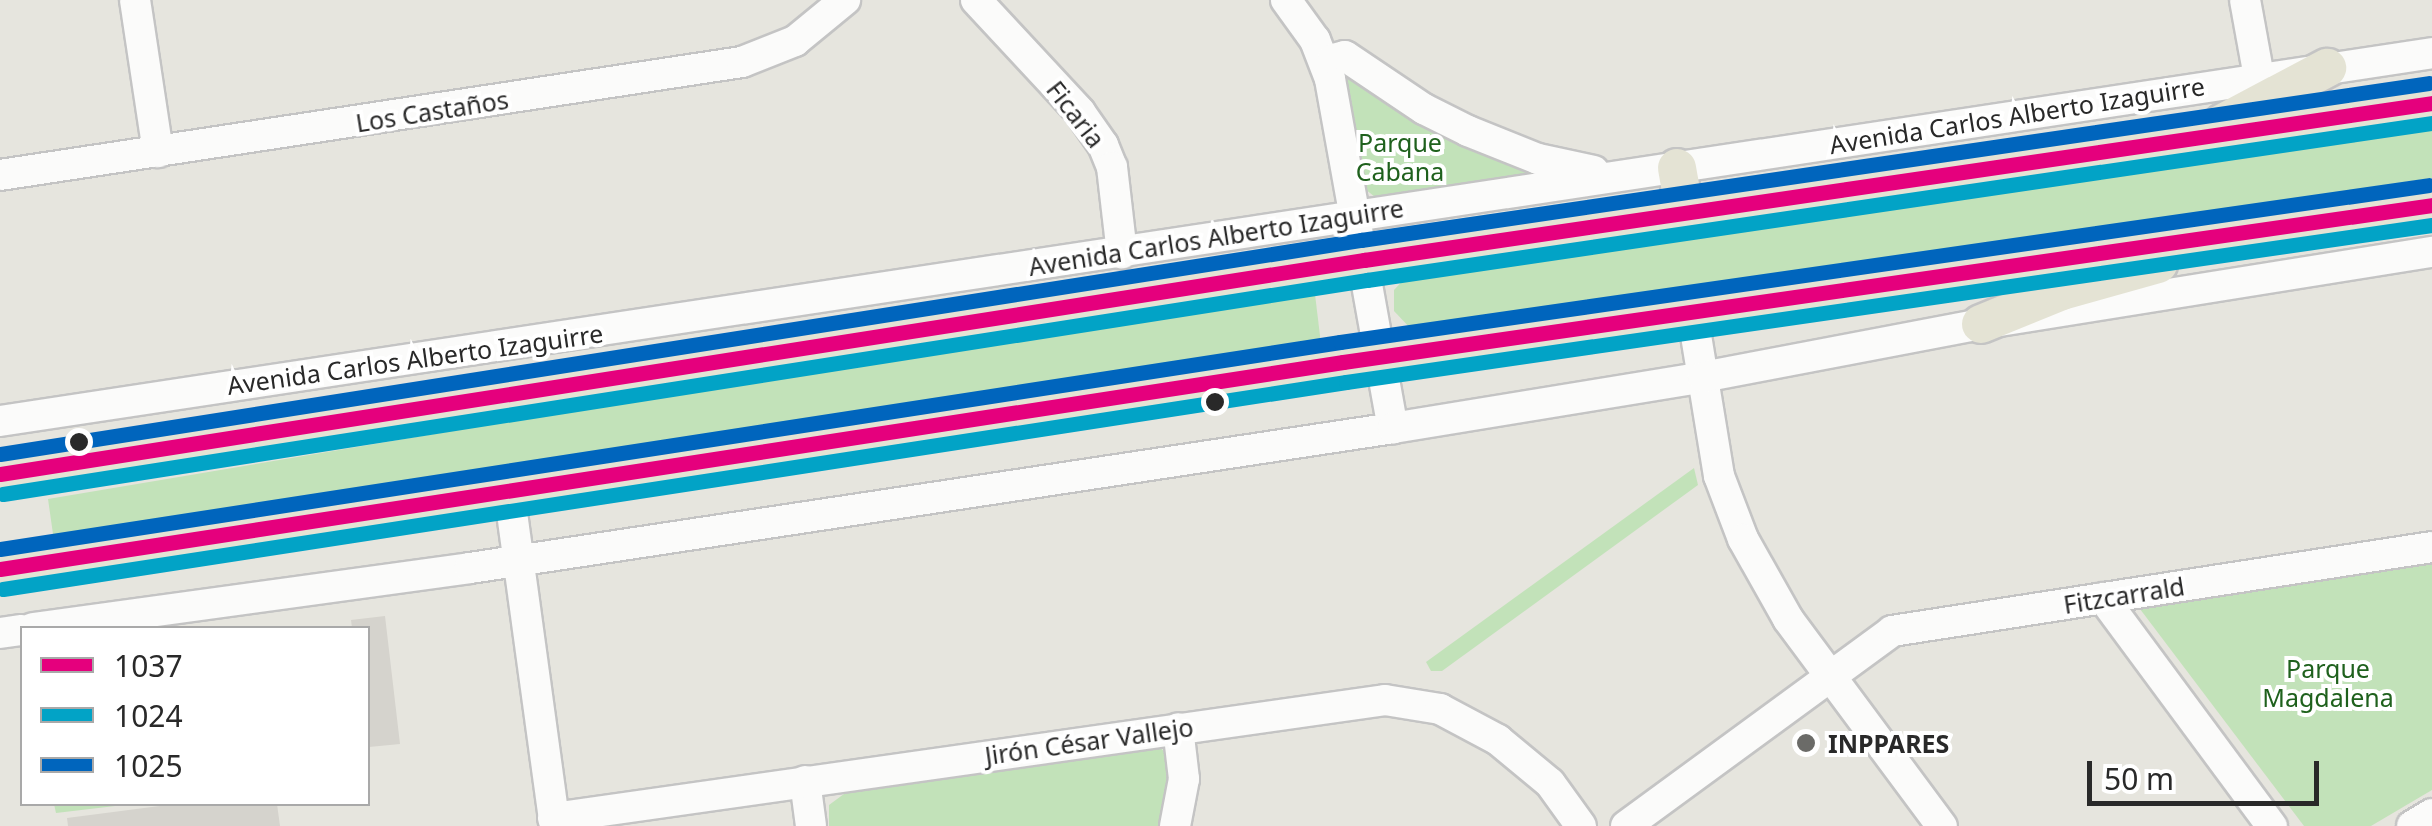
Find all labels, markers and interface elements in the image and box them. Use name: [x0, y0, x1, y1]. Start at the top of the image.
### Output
street label: Avenida Carlos Alberto Izaguirre: [1827, 71, 2207, 159]
street label: Ficaria: [1041, 75, 1111, 153]
street label: Los Castaños: [354, 84, 510, 138]
park label: Parque Cabana: [1356, 128, 1444, 187]
street label: Avenida Carlos Alberto Izaguirre: [1026, 193, 1406, 281]
street label: Avenida Carlos Alberto Izaguirre: [225, 318, 605, 400]
unlabelled marker: [1205, 392, 1225, 412]
unlabelled marker: [69, 432, 89, 452]
street label: Fitzcarrald: [2061, 571, 2187, 619]
legend: [20, 626, 370, 806]
text: 1037: [114, 645, 183, 686]
park label: Parque Magdalena: [2262, 654, 2394, 713]
text: 1024: [114, 695, 183, 736]
street label: Jirón César Vallejo: [983, 712, 1195, 770]
place label: INPPARES: [1828, 728, 1949, 758]
marker: INPPARES: [1793, 730, 1819, 756]
scale bar: [2092, 741, 2324, 803]
text: 1025: [114, 745, 183, 786]
text: 50 m: [2104, 758, 2174, 799]

